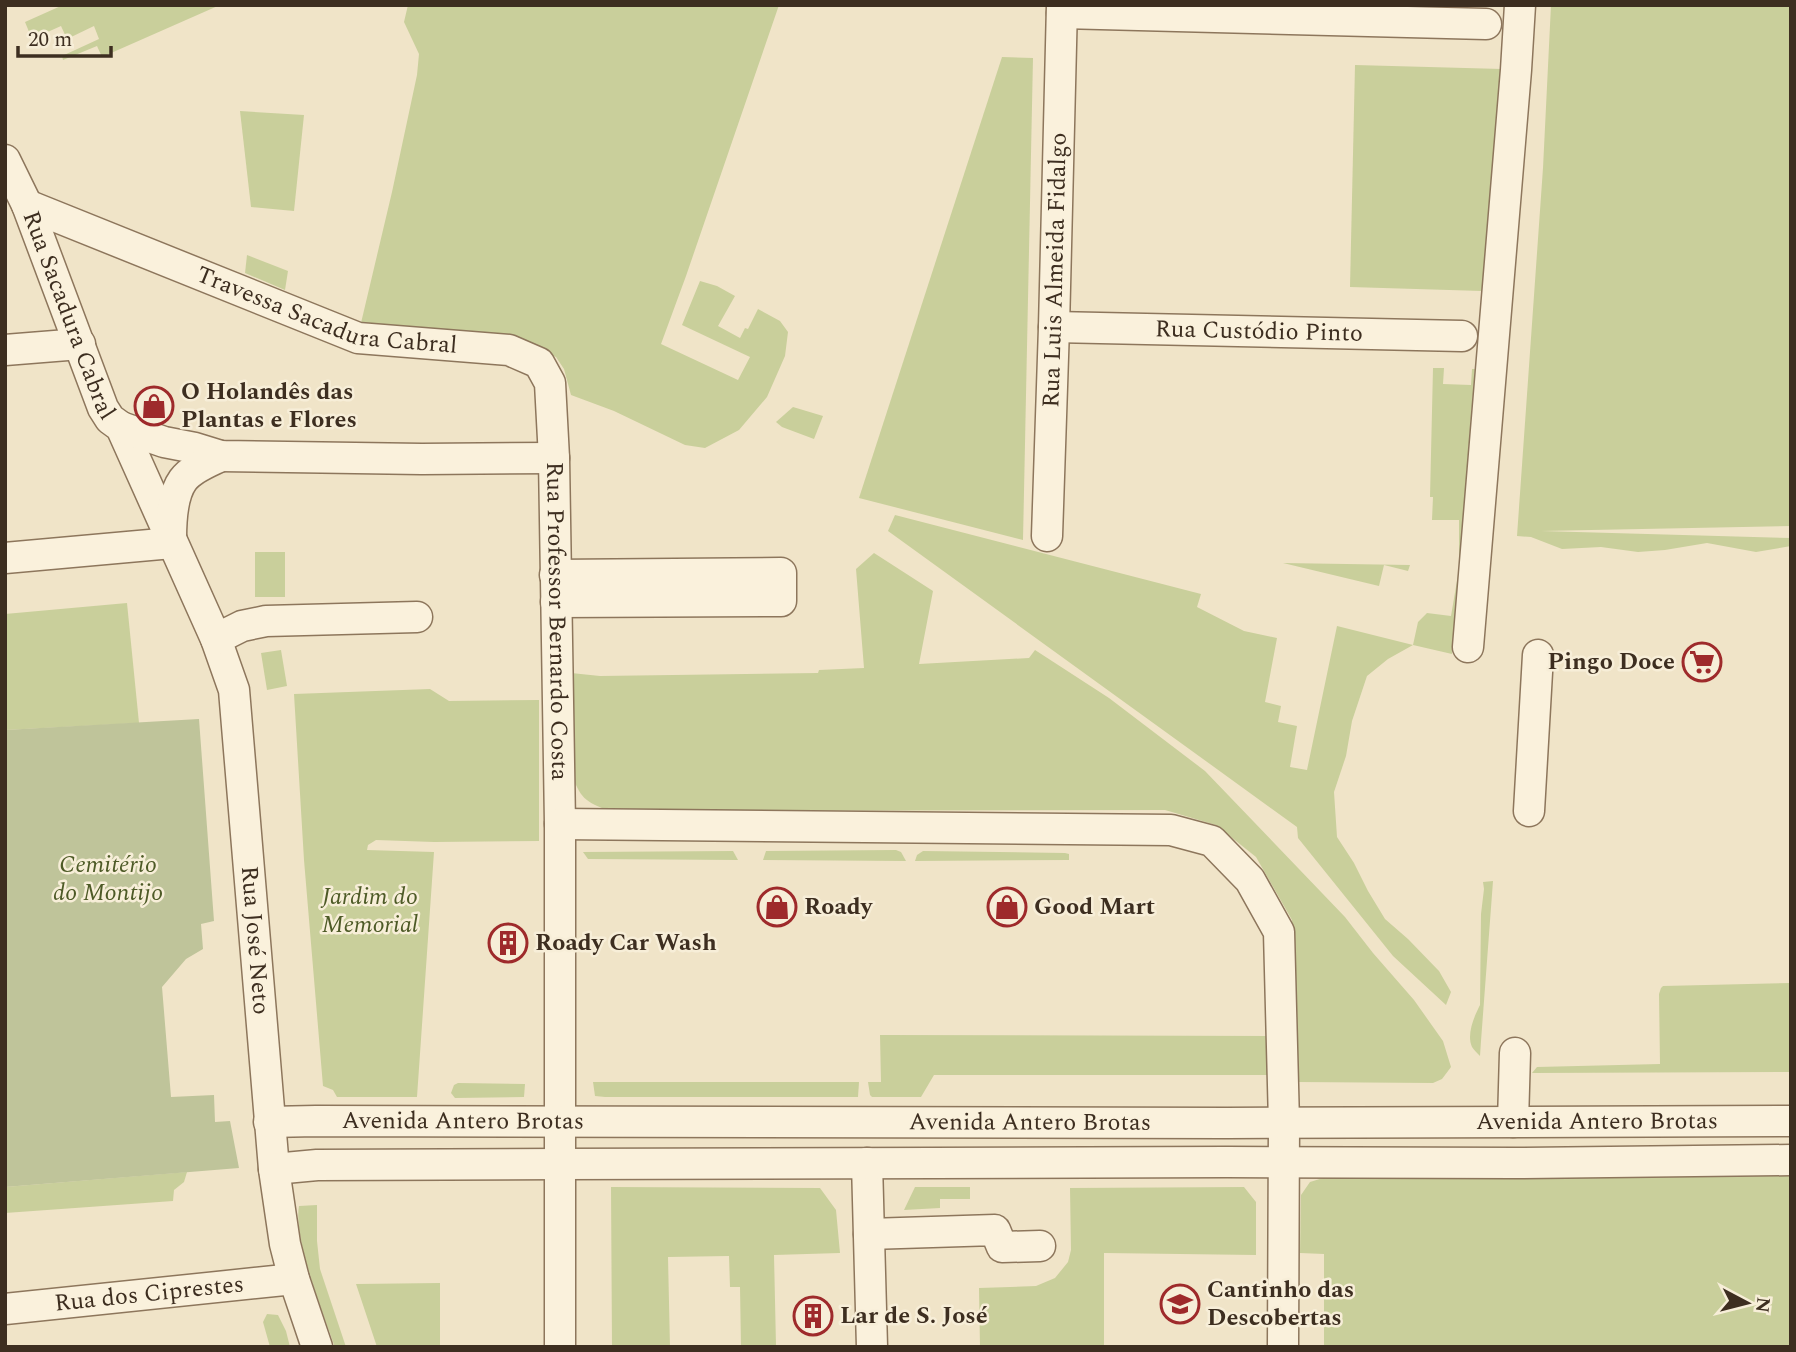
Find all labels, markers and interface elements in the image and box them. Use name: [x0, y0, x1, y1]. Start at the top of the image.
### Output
scale bar: [18, 14, 110, 58]
text: 20 m: [28, 24, 72, 56]
street label: Rua Luis Almeida Fidalgo: [1033, 132, 1077, 408]
street label: Rua Sacadura Cabral: [13, 206, 124, 427]
street label: Travessa Sacadura Cabral: [191, 257, 458, 364]
street label: Rua Custódio Pinto: [1155, 311, 1363, 352]
place label: O Holandês das Plantas e Flores: [181, 374, 357, 438]
shop icon: O Holandês das Plantas e Flores: [133, 385, 175, 427]
street label: Rua Professor Bernardo Costa: [536, 461, 577, 781]
supermarket icon: Pingo Doce: [1681, 641, 1723, 683]
place label: Pingo Doce: [1548, 644, 1675, 680]
park label: Cemitério do Montijo: [53, 847, 163, 911]
street label: Rua José Neto: [231, 864, 279, 1016]
park label: Jardim do Memorial: [320, 879, 418, 943]
shop icon: Roady: [756, 886, 798, 928]
shop icon: Good Mart: [986, 886, 1028, 928]
place label: Roady: [804, 889, 874, 925]
place label: Good Mart: [1034, 889, 1155, 925]
building icon: Roady Car Wash: [487, 922, 529, 964]
place label: Roady Car Wash: [535, 925, 717, 961]
street label: Avenida Antero Brotas: [342, 1103, 584, 1140]
street label: Avenida Antero Brotas: [1476, 1103, 1718, 1140]
street label: Avenida Antero Brotas: [909, 1104, 1151, 1141]
street label: Rua dos Ciprestes: [53, 1266, 246, 1322]
north arrow: [1712, 1268, 1782, 1338]
place label: Cantinho das Descobertas: [1207, 1272, 1354, 1336]
school or university icon: Cantinho das Descobertas: [1159, 1283, 1201, 1325]
building icon: Lar de S. José: [792, 1295, 834, 1337]
text: N: [1747, 1295, 1778, 1314]
place label: Lar de S. José: [840, 1298, 988, 1334]

